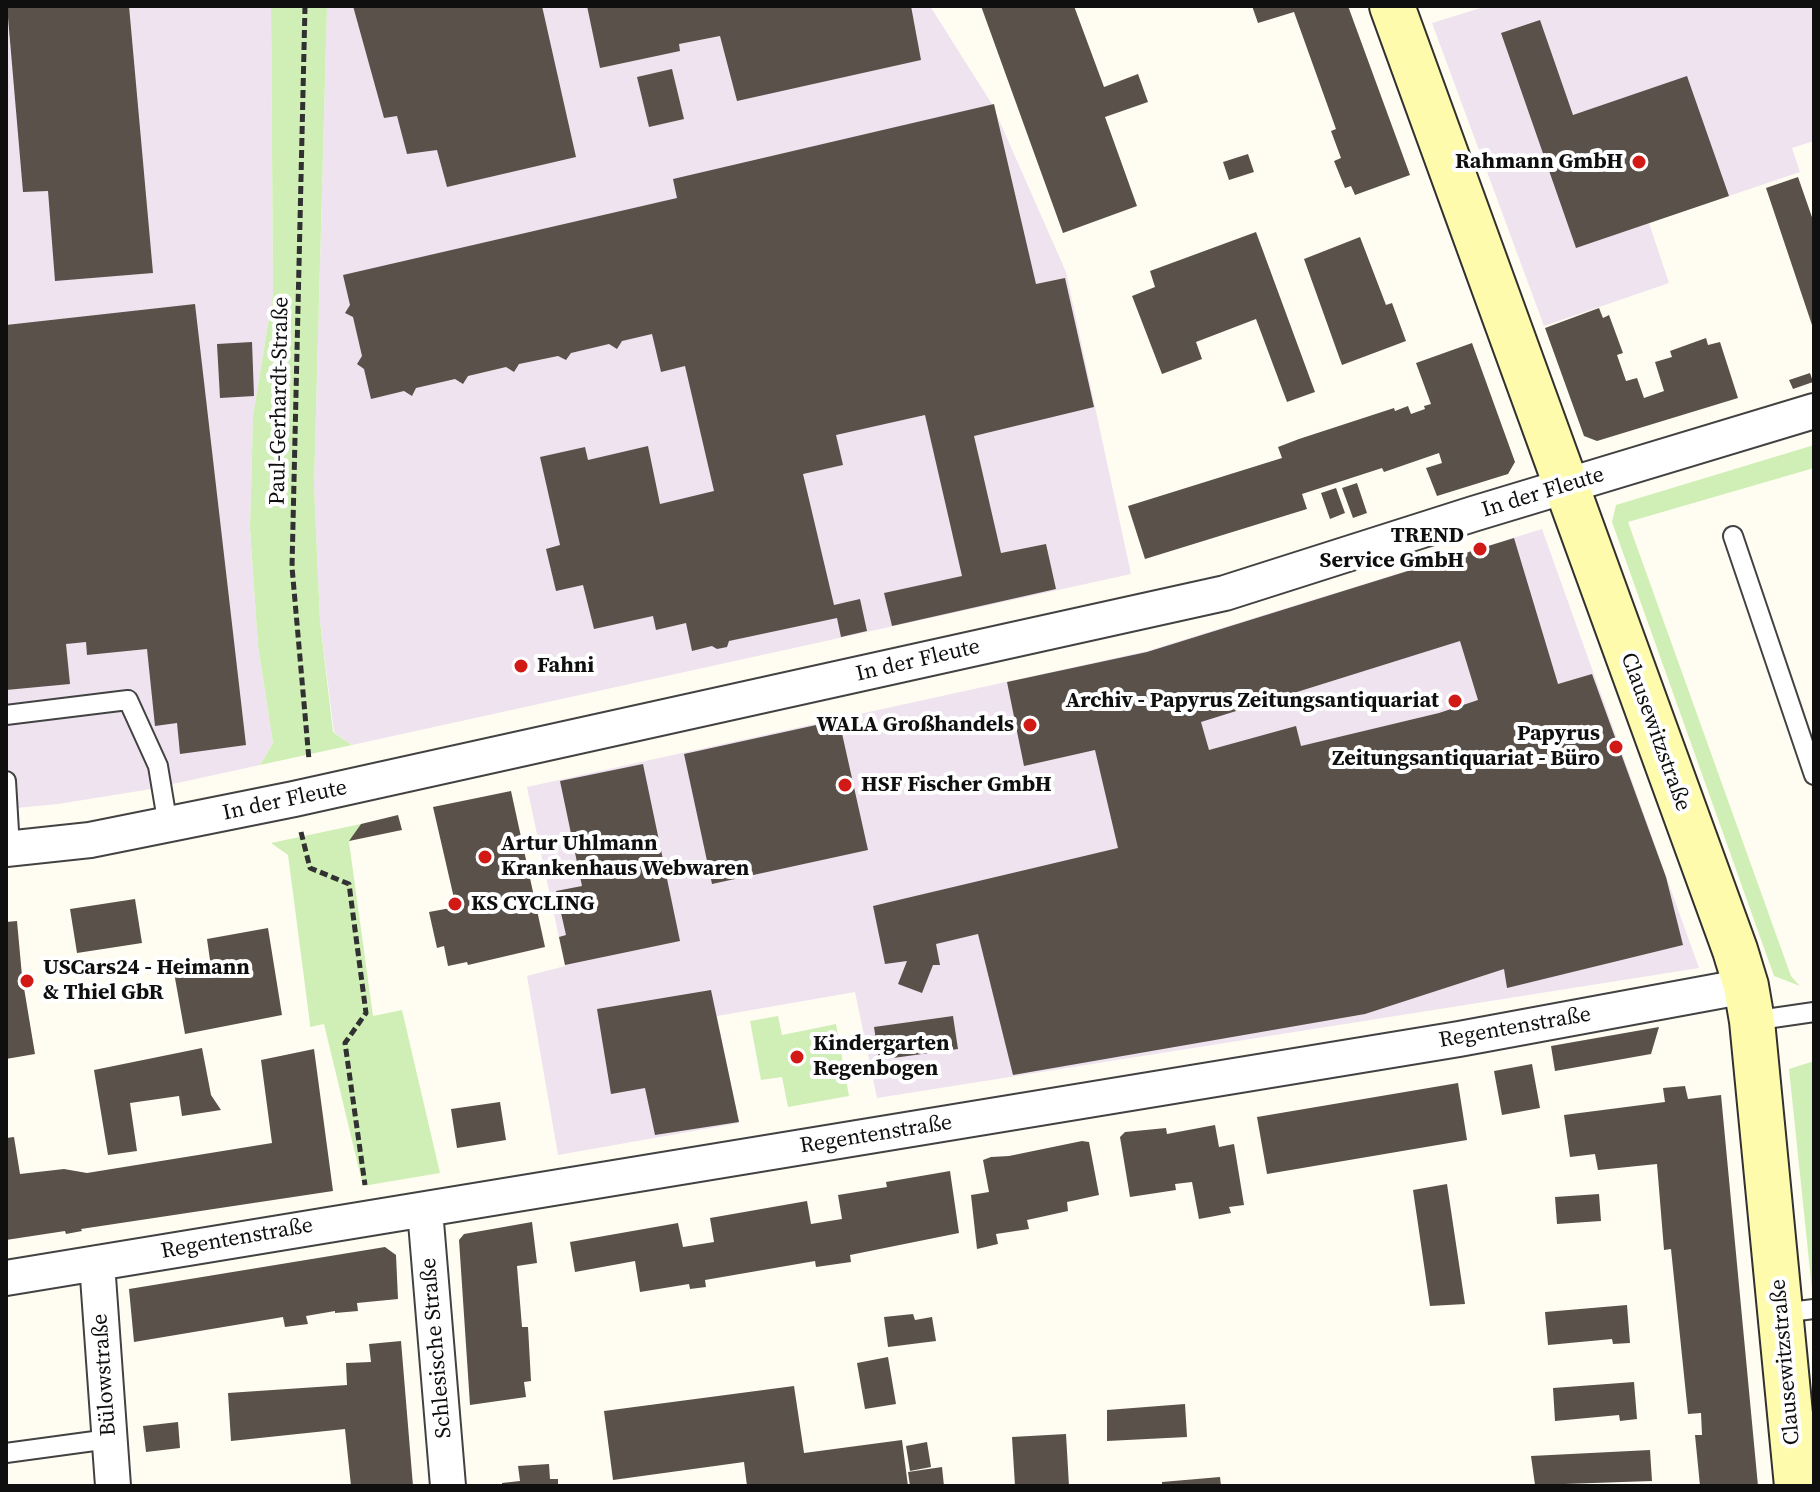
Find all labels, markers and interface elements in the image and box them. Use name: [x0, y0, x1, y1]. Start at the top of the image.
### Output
place label: Rahmann GmbH: [1455, 149, 1623, 175]
marker: Rahmann GmbH: [1630, 153, 1648, 171]
street label: Paul-Gerhardt-Straße: [265, 297, 295, 505]
street label: In der Fleute: [1479, 462, 1607, 524]
place label: TREND Service GmbH: [1320, 523, 1464, 574]
marker: TREND Service GmbH: [1471, 540, 1489, 558]
street label: In der Fleute: [853, 634, 983, 688]
street label: Clausewitzstraße: [1614, 649, 1696, 815]
place label: Fahni: [537, 653, 594, 679]
marker: Fahni: [512, 657, 530, 675]
place label: Archiv - Papyrus Zeitungsantiquariat: [1066, 688, 1439, 714]
marker: Archiv - Papyrus Zeitungsantiquariat: [1446, 692, 1464, 710]
place label: WALA Großhandels: [817, 712, 1014, 738]
marker: WALA Großhandels: [1021, 716, 1039, 734]
place label: Papyrus Zeitungsantiquariat - Büro: [1332, 721, 1600, 772]
marker: Papyrus Zeitungsantiquariat - Büro: [1607, 738, 1625, 756]
place label: HSF Fischer GmbH: [861, 772, 1052, 798]
street label: In der Fleute: [220, 775, 350, 827]
marker: HSF Fischer GmbH: [836, 776, 854, 794]
place label: Artur Uhlmann Krankenhaus Webwaren: [501, 831, 749, 882]
marker: Artur Uhlmann Krankenhaus Webwaren: [476, 848, 494, 866]
place label: KS CYCLING: [471, 891, 595, 917]
marker: KS CYCLING: [446, 895, 464, 913]
place label: USCars24 - Heimann & Thiel GbR: [43, 955, 250, 1006]
marker: USCars24 - Heimann & Thiel GbR: [18, 972, 36, 990]
street label: Regentenstraße: [1437, 1002, 1593, 1054]
place label: Kindergarten Regenbogen: [813, 1031, 950, 1082]
marker: Kindergarten Regenbogen: [788, 1048, 806, 1066]
street label: Regentenstraße: [798, 1110, 954, 1160]
street label: Regentenstraße: [159, 1213, 315, 1265]
street label: Schlesische Straße: [416, 1257, 458, 1439]
street label: Clausewitzstraße: [1766, 1278, 1806, 1446]
street label: Bülowstraße: [88, 1313, 122, 1437]

